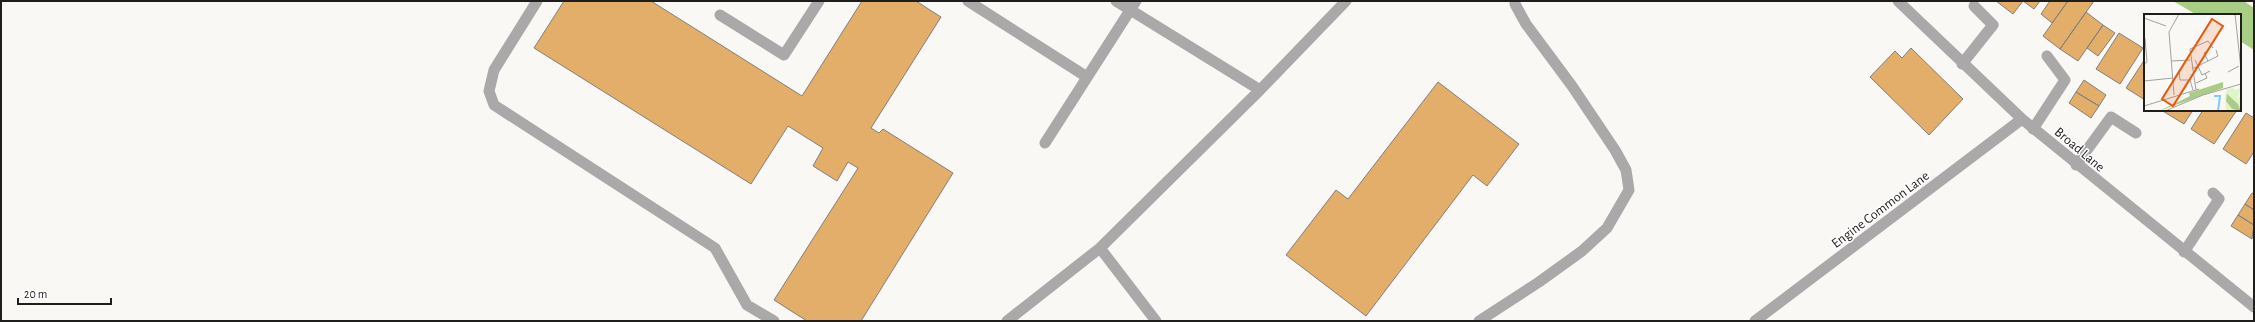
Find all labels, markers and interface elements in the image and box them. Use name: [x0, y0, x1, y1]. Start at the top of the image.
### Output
inset map: [2144, 14, 2241, 111]
street label: Broad Lane: [2052, 125, 2107, 175]
street label: Engine Common Lane: [1829, 169, 1932, 251]
scale bar: [18, 280, 111, 306]
text: 20 m: [24, 288, 47, 300]

